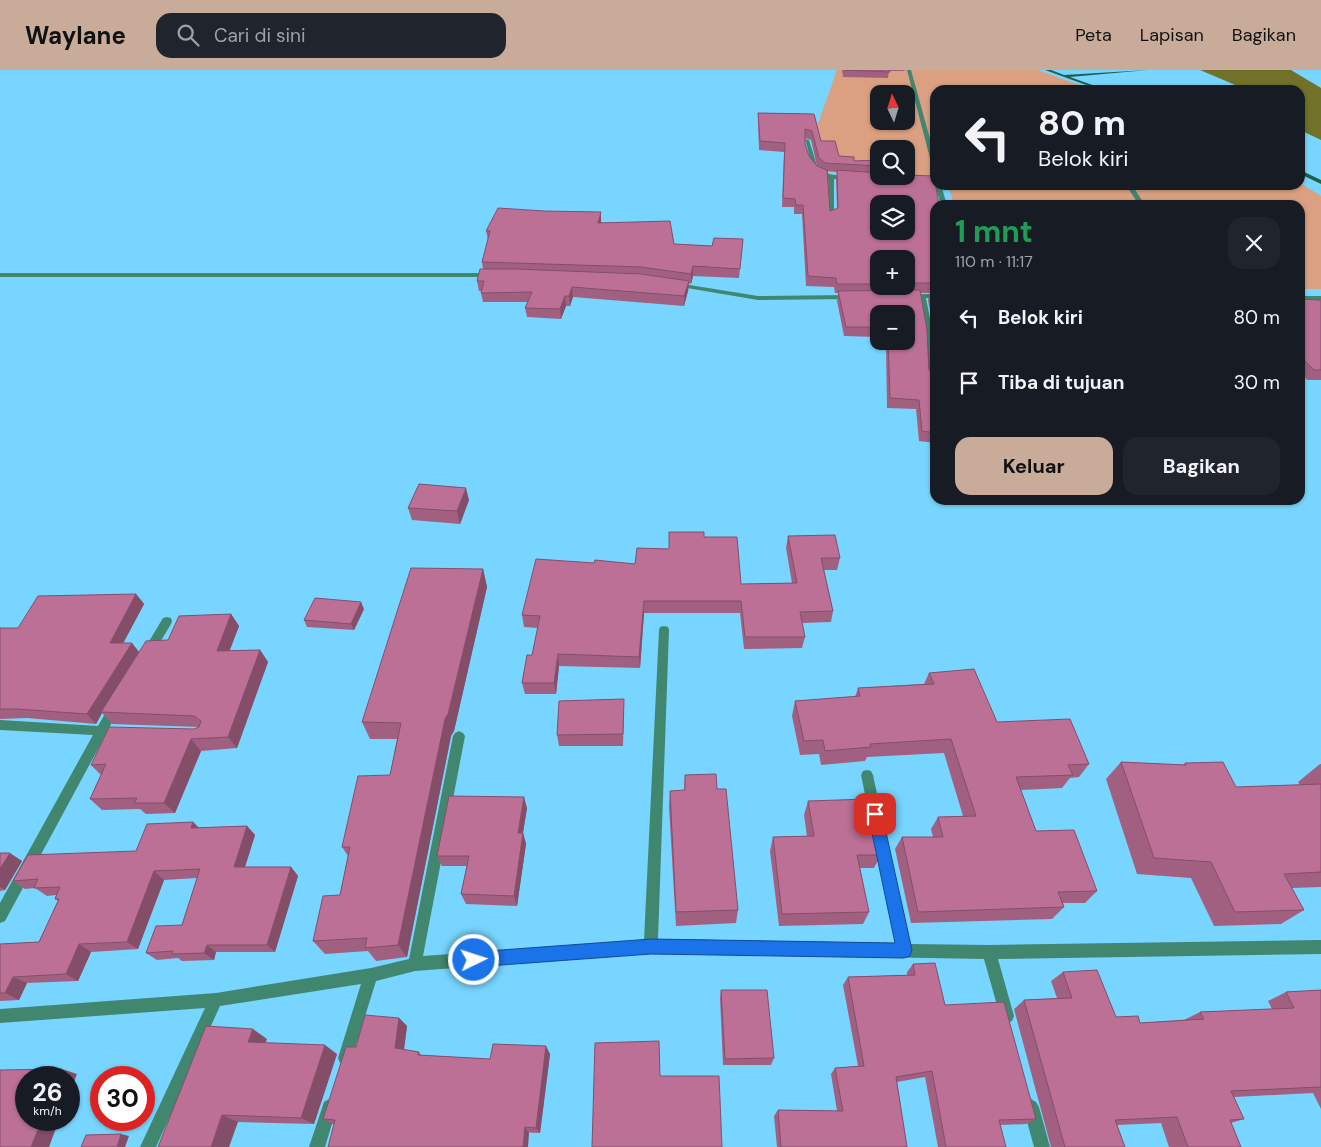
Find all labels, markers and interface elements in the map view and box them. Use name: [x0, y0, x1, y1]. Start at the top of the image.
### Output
search box: [156, 13, 506, 58]
text: Waylane: [25, 20, 126, 51]
icon: search: [174, 21, 202, 49]
text: Cari di sini: [214, 23, 306, 48]
text: Peta: [1075, 23, 1112, 47]
text: Lapisan: [1140, 23, 1204, 47]
text: Bagikan: [1232, 23, 1296, 47]
north arrow: [870, 85, 915, 130]
map controls: [870, 85, 915, 350]
text: 80 m: [1038, 100, 1126, 146]
icon: left: [955, 105, 1020, 170]
button: search: [870, 140, 915, 185]
text: Belok kiri: [1038, 144, 1128, 173]
button: layers: [870, 195, 915, 240]
text: 1 mnt: [955, 212, 1033, 251]
button: close: [1228, 217, 1280, 269]
button: +: [870, 250, 915, 295]
text: 110 m · 11:17: [955, 251, 1033, 272]
icon: left: [955, 304, 983, 332]
button: −: [870, 305, 915, 350]
text: Belok kiri: [998, 305, 1083, 330]
text: 80 m: [1233, 305, 1280, 330]
icon: arrive: [955, 369, 983, 397]
text: Tiba di tujuan: [998, 370, 1124, 395]
text: 30 m: [1234, 370, 1280, 395]
button: Keluar: [955, 437, 1113, 495]
button: Bagikan: [1123, 437, 1280, 495]
pin: [854, 793, 896, 835]
icon: arrive: [861, 800, 889, 828]
position arrow: [447, 933, 499, 985]
speed limit sign: 30: [90, 1066, 155, 1131]
text: 26: [32, 1076, 63, 1109]
text: km/h: [33, 1103, 62, 1119]

